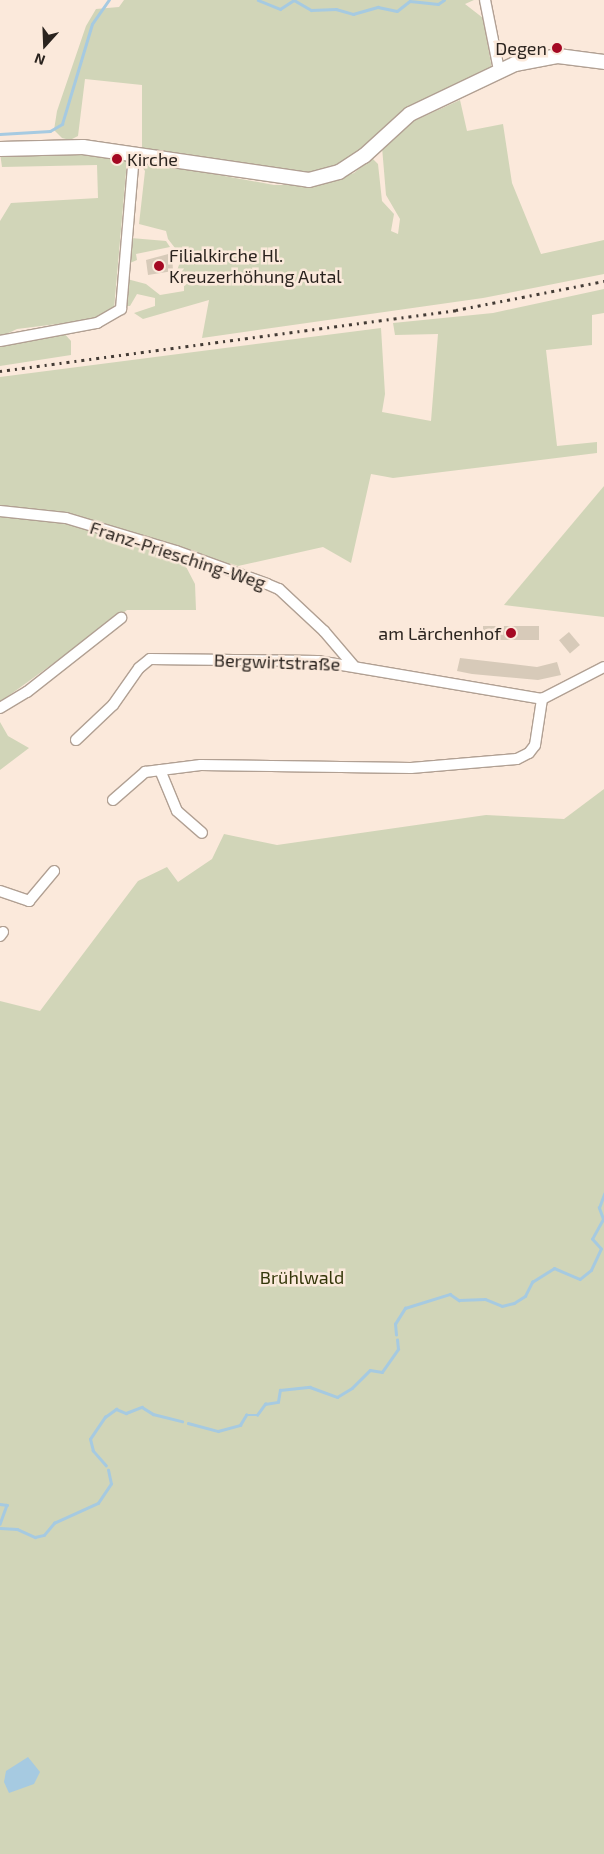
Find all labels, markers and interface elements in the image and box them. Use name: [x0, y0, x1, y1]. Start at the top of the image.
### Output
north arrow: [20, 20, 70, 70]
place label: Degen: [495, 37, 547, 59]
marker: Degen: [551, 42, 563, 54]
text: N: [32, 50, 47, 69]
place label: Kirche: [127, 148, 178, 170]
marker: Kirche: [111, 153, 123, 165]
place label: Filialkirche Hl. Kreuzerhöhung Autal: [169, 245, 342, 288]
marker: Filialkirche Hl. Kreuzerhöhung Autal: [153, 260, 165, 272]
street label: Franz-Priesching-Weg: [87, 516, 269, 594]
place label: am Lärchenhof: [378, 622, 501, 644]
marker: am Lärchenhof: [505, 627, 517, 639]
street label: Bergwirtstraße: [214, 649, 340, 675]
park label: Brühlwald: [260, 1266, 344, 1288]

